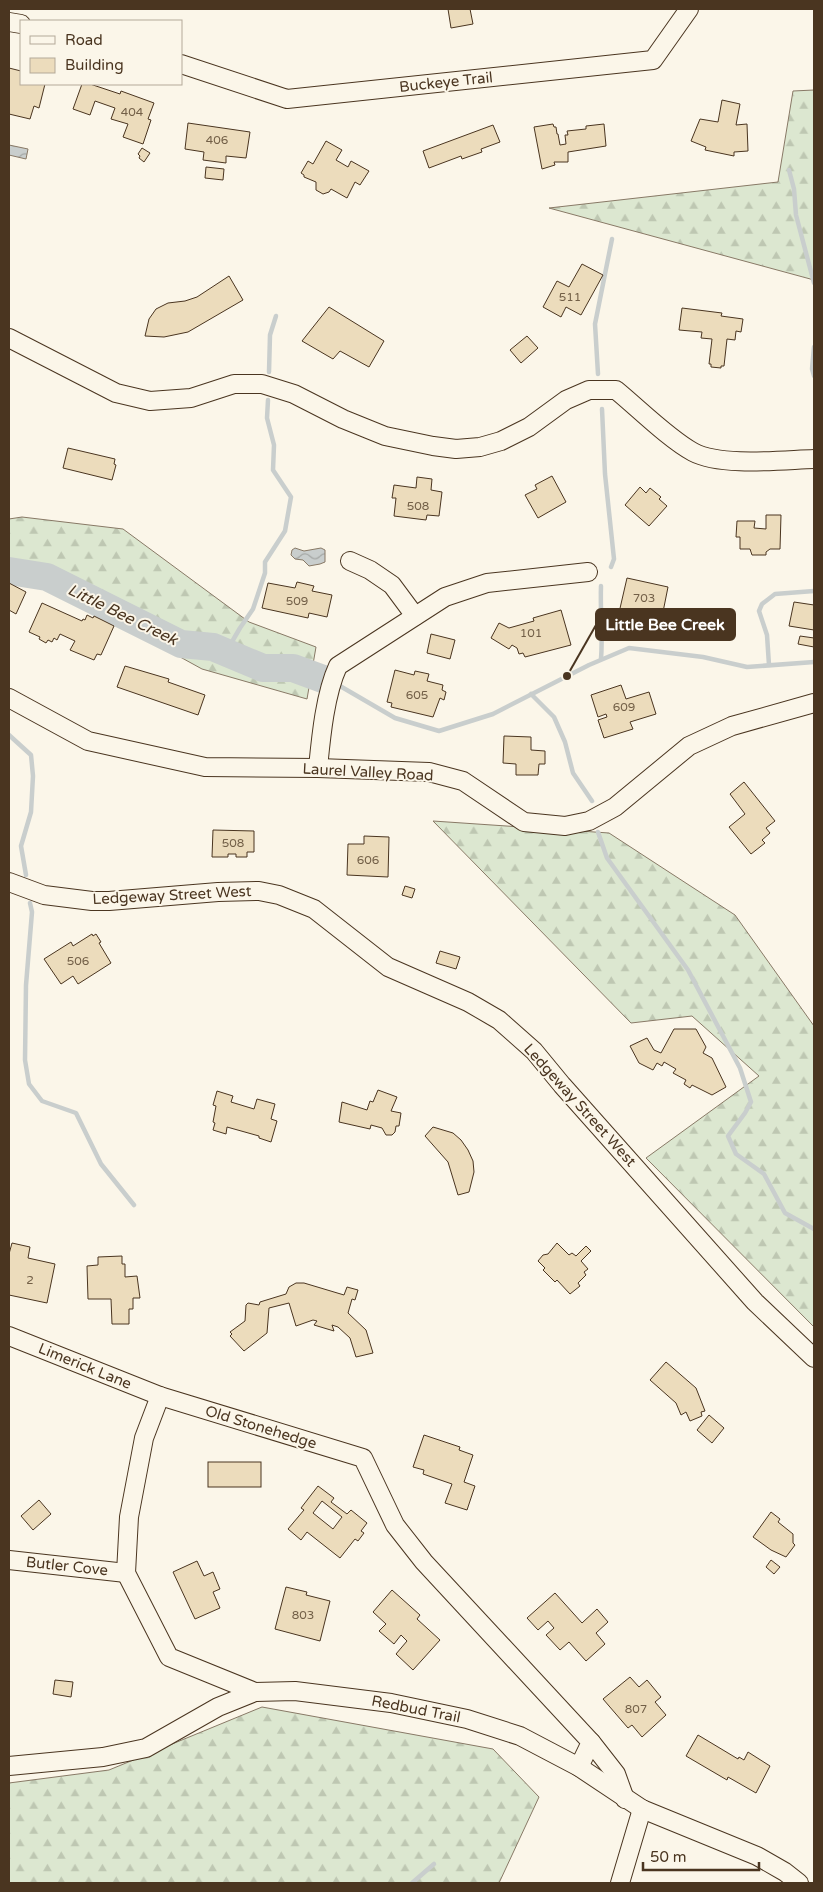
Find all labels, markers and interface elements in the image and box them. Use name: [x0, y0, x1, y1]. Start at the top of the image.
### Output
legend: [20, 20, 182, 85]
text: Road: [65, 31, 103, 49]
text: Building: [65, 56, 124, 74]
street label: Buckeye Trail: [398, 68, 494, 96]
house number: 404: [121, 105, 144, 119]
house number: 406: [206, 133, 228, 147]
house number: 511: [559, 290, 581, 304]
house number: 508: [407, 499, 429, 513]
water label: Little Bee Creek: [64, 580, 182, 651]
house number: 703: [633, 591, 655, 605]
house number: 509: [286, 594, 308, 608]
callout: Little Bee Creek: [596, 609, 735, 640]
text: Little Bee Creek: [605, 615, 725, 635]
house number: 101: [520, 626, 542, 640]
house number: 605: [406, 688, 428, 702]
house number: 609: [613, 700, 635, 714]
street label: Laurel Valley Road: [302, 760, 434, 784]
house number: 508: [222, 836, 244, 850]
house number: 606: [357, 853, 379, 867]
street label: Ledgeway Street West: [92, 882, 252, 908]
house number: 506: [67, 954, 89, 968]
street label: Ledgeway Street West: [520, 1040, 640, 1170]
house number: 2: [26, 1273, 34, 1287]
street label: Limerick Lane: [36, 1339, 134, 1393]
street label: Old Stonehedge: [203, 1402, 319, 1452]
street label: Butler Cove: [25, 1553, 109, 1579]
house number: 803: [292, 1608, 314, 1622]
street label: Redbud Trail: [370, 1692, 462, 1726]
house number: 807: [625, 1702, 647, 1716]
scale bar: [643, 1840, 759, 1872]
text: 50 m: [650, 1848, 687, 1866]

